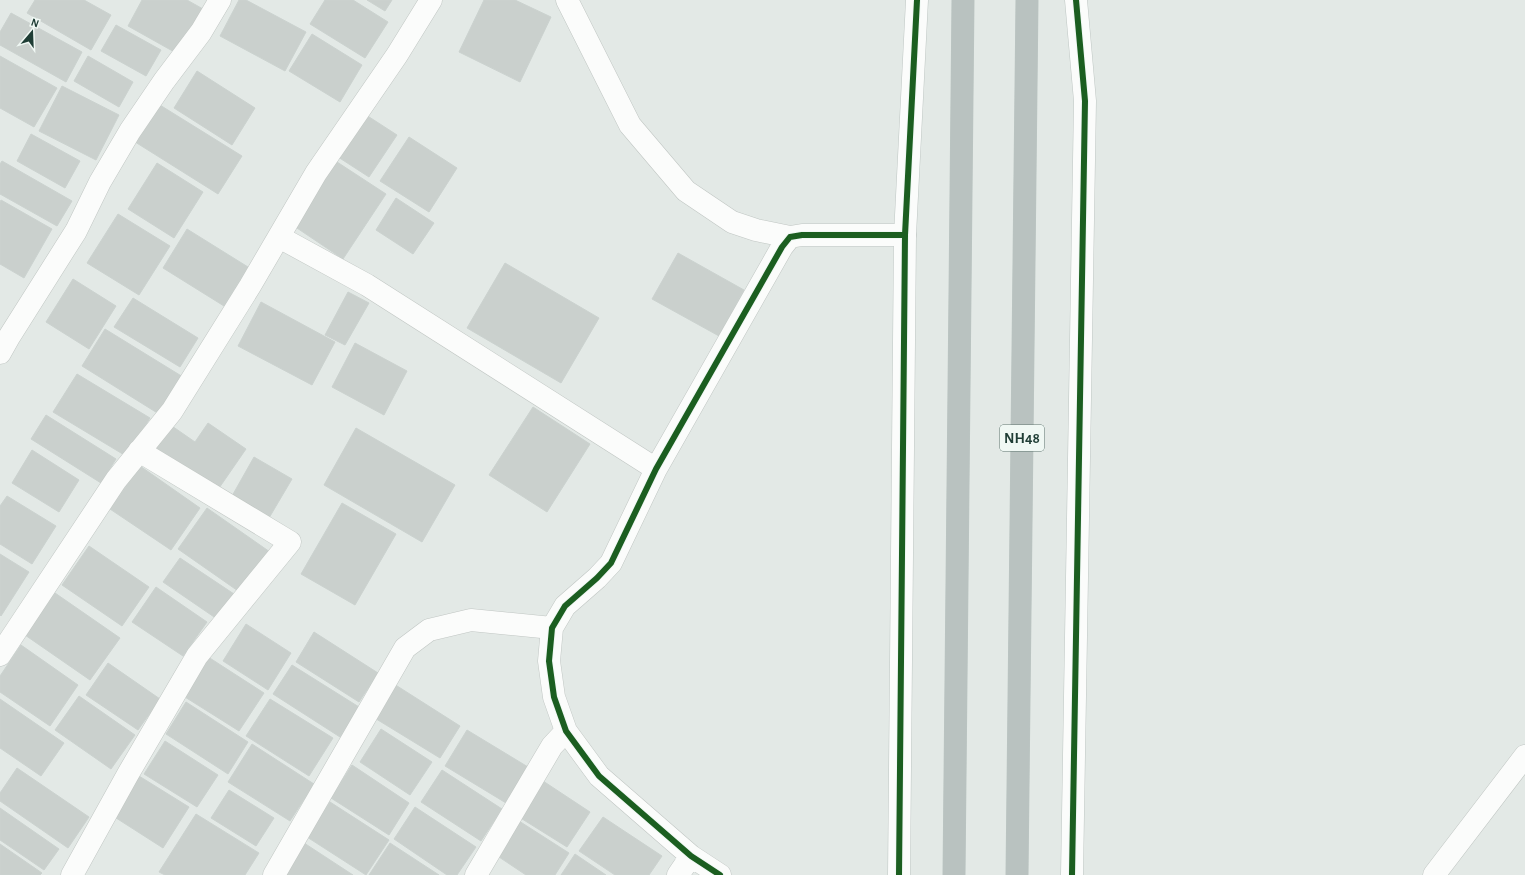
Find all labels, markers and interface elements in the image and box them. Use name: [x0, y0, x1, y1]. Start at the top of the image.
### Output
north arrow: [12, 12, 52, 52]
text: N: [30, 17, 41, 29]
road number: NH48: [1000, 425, 1044, 451]

